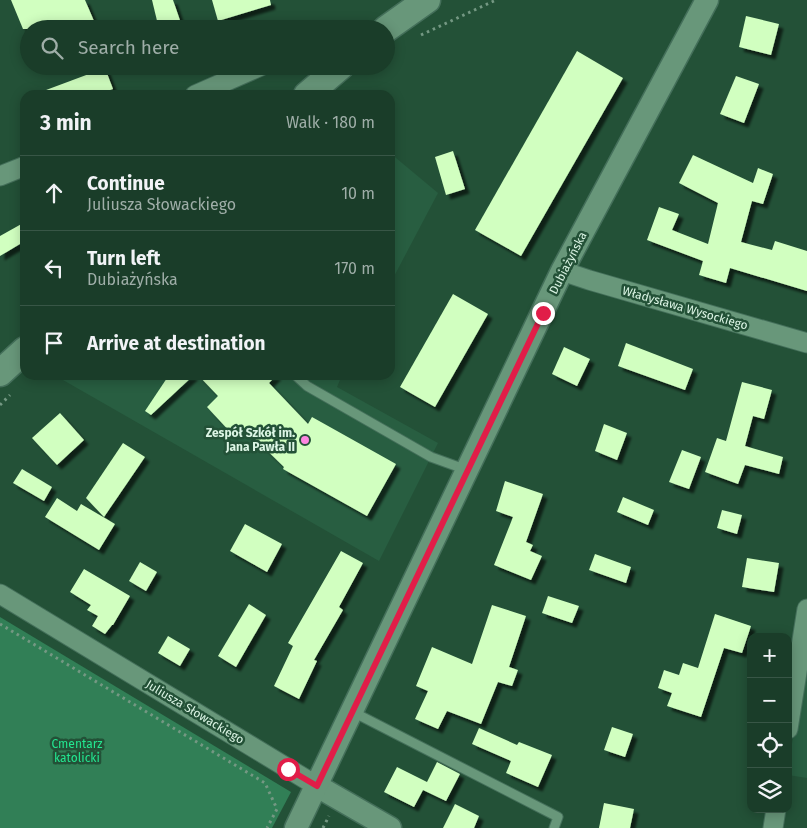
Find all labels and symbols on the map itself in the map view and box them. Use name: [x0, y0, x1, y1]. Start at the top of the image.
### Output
street label: Dubiażyńska: [546, 230, 590, 296]
street label: Władysława Wysockiego: [621, 283, 749, 333]
route end: [532, 302, 555, 325]
place label: Zespół Szkół im. Jana Pawła II: [206, 426, 295, 454]
marker: Zespół Szkół im. Jana Pawła II: [299, 434, 311, 446]
street label: Juliusza Słowackiego: [143, 677, 247, 747]
park label: Cmentarz katolicki: [52, 737, 102, 765]
route start: [277, 758, 300, 781]

